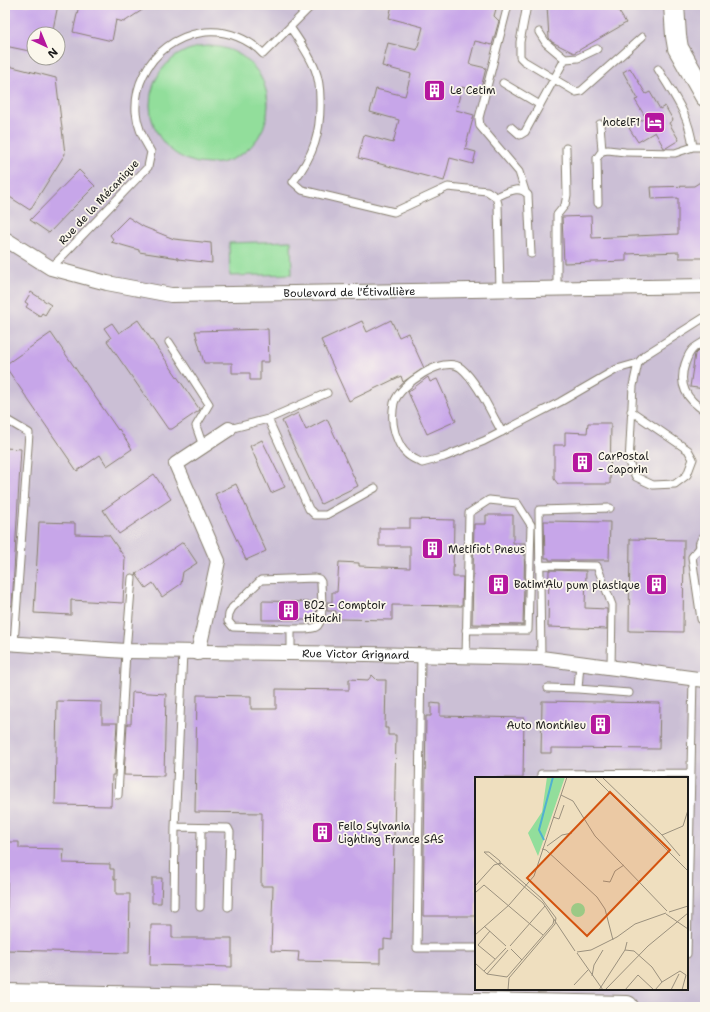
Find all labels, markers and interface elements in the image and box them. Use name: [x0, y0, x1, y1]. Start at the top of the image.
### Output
north arrow: [26, 26, 66, 66]
text: N: [44, 44, 61, 61]
building icon: Le Cetim: [421, 77, 447, 103]
place label: Le Cetim: [450, 83, 496, 98]
hotel icon: hotelF1: [642, 109, 668, 135]
place label: hotelF1: [603, 115, 640, 130]
street label: Rue de la Mécanique: [55, 156, 143, 248]
street label: Boulevard de l'Étivallière: [283, 283, 416, 301]
building icon: CarPostal - Caporin: [569, 449, 595, 475]
place label: CarPostal - Caporin: [598, 449, 649, 477]
building icon: Metifiot Pneus: [419, 536, 445, 562]
place label: Metifiot Pneus: [448, 542, 525, 557]
building icon: Batim'Alu: [485, 571, 511, 597]
building icon: pum plastique: [643, 572, 669, 598]
place label: Batim'Alu: [514, 577, 563, 592]
place label: pum plastique: [566, 578, 640, 593]
building icon: B02 - Comptoir Hitachi: [276, 598, 302, 624]
place label: B02 - Comptoir Hitachi: [304, 598, 386, 626]
street label: Rue Victor Grignard: [302, 646, 410, 662]
building icon: Auto Monthieu: [588, 712, 614, 738]
place label: Auto Monthieu: [506, 718, 586, 733]
inset map: [475, 777, 688, 990]
building icon: Feilo Sylvania Lighting France SAS: [309, 819, 335, 845]
place label: Feilo Sylvania Lighting France SAS: [338, 819, 444, 847]

